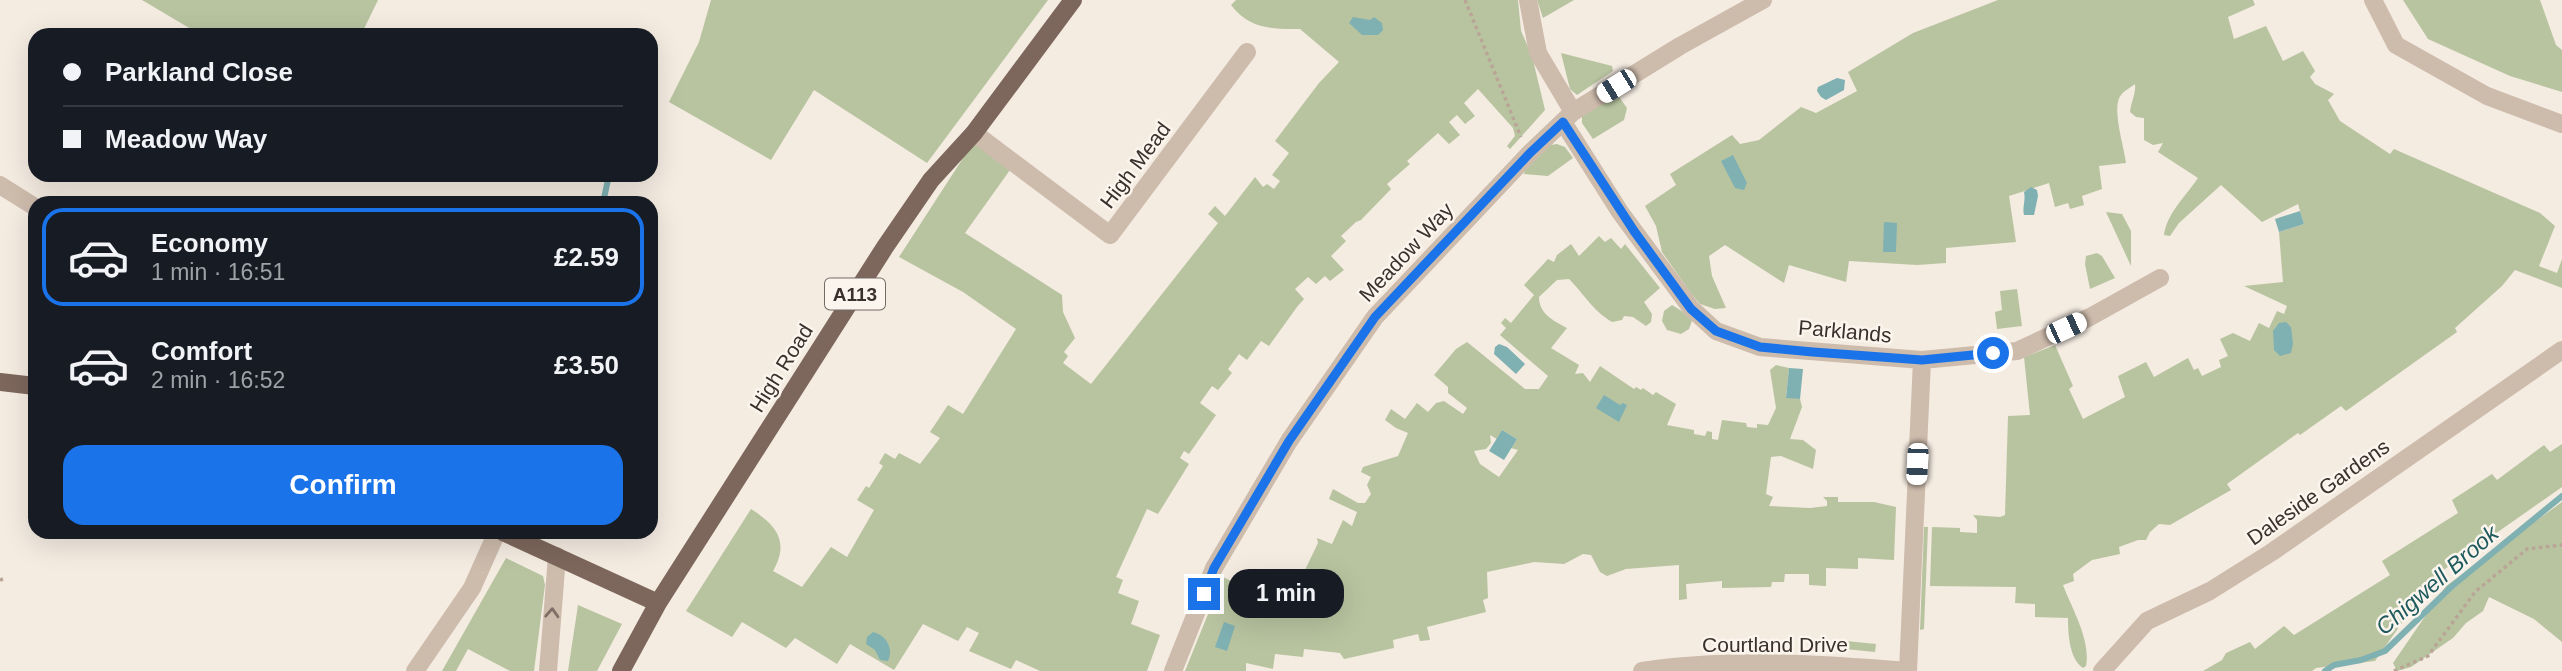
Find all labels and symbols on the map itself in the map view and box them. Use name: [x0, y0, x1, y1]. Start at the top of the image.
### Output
car: [1593, 66, 1640, 106]
street label: High Mead: [1095, 118, 1175, 212]
street label: Meadow Way: [1354, 198, 1458, 306]
road number: A113: [825, 278, 885, 310]
car: [2043, 310, 2090, 346]
street label: Parklands: [1797, 315, 1893, 347]
street label: High Road: [745, 320, 817, 416]
route start: [1977, 337, 2009, 369]
street label: Daleside Gardens: [2243, 434, 2393, 550]
car: [1906, 442, 1929, 486]
water label: Chigwell Brook: [2371, 519, 2505, 640]
callout: 1 min: [1228, 570, 1344, 618]
route end: [1188, 578, 1220, 610]
one-way arrow: [545, 608, 560, 619]
street label: Courtland Drive: [1702, 633, 1848, 656]

